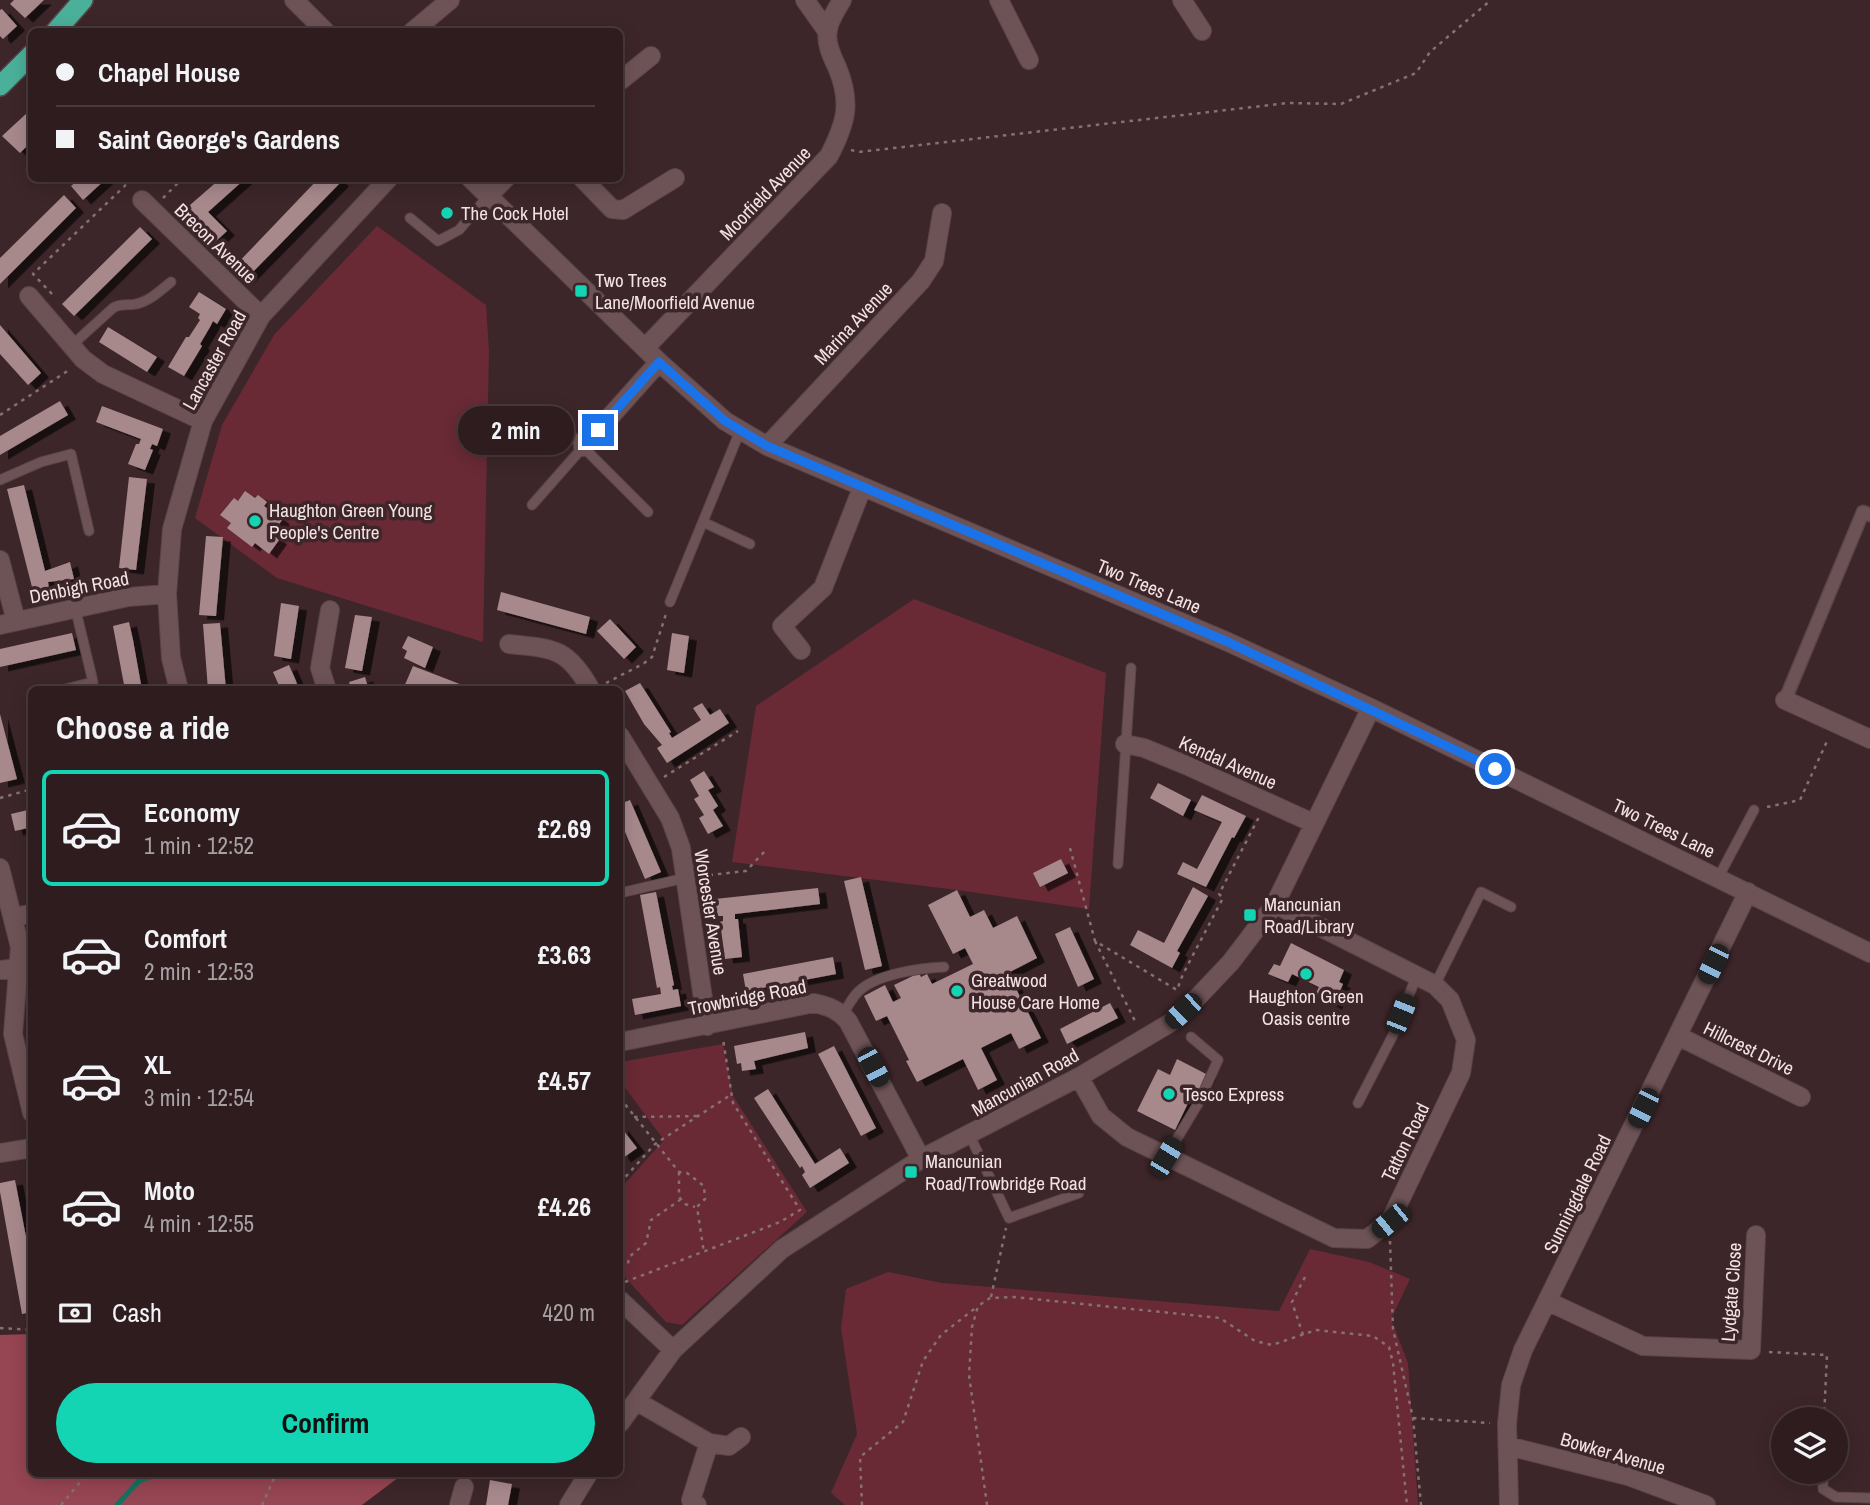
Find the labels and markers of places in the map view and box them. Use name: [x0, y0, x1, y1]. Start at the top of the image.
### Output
place label: The Cock Hotel: [461, 200, 568, 226]
marker: The Cock Hotel: [439, 205, 455, 221]
place label: Two Trees Lane/Moorfield Avenue: [595, 267, 755, 315]
marker: Two Trees Lane/Moorfield Avenue: [573, 283, 589, 299]
place label: Haughton Green Young People's Centre: [269, 497, 432, 545]
marker: Haughton Green Young People's Centre: [247, 513, 263, 529]
place label: Mancunian Road/Library: [1264, 891, 1354, 939]
marker: Mancunian Road/Library: [1242, 907, 1258, 923]
marker: Haughton Green Oasis centre: [1298, 966, 1314, 982]
place label: Greatwood House Care Home: [971, 967, 1100, 1015]
marker: Greatwood House Care Home: [949, 983, 965, 999]
place label: Haughton Green Oasis centre: [1248, 983, 1364, 1031]
place label: Tesco Express: [1183, 1081, 1285, 1107]
marker: Tesco Express: [1161, 1086, 1177, 1102]
place label: Mancunian Road/Trowbridge Road: [925, 1148, 1086, 1196]
marker: Mancunian Road/Trowbridge Road: [903, 1164, 919, 1180]

